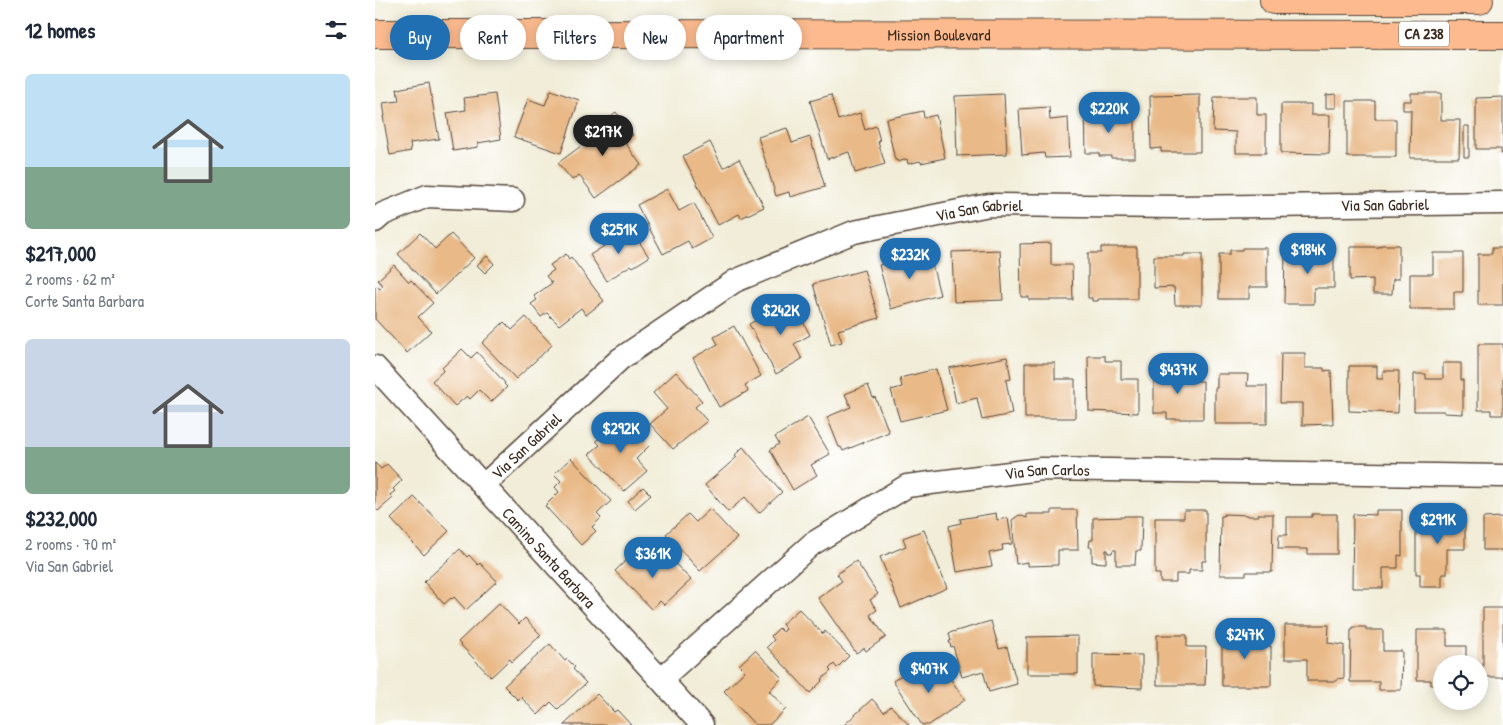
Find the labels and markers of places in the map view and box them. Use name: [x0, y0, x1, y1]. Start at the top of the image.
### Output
pin: $220K: [1074, 92, 1144, 134]
pin: $217K: [568, 114, 638, 157]
pin: $251K: [584, 212, 654, 255]
pin: $184K: [1273, 232, 1343, 275]
pin: $232K: [875, 238, 945, 280]
pin: $242K: [746, 294, 816, 336]
pin: $437K: [1143, 352, 1213, 395]
pin: $292K: [586, 412, 656, 454]
pin: $291K: [1403, 502, 1473, 545]
pin: $361K: [618, 536, 688, 579]
pin: $247K: [1210, 618, 1280, 660]
pin: $407K: [894, 652, 964, 694]

